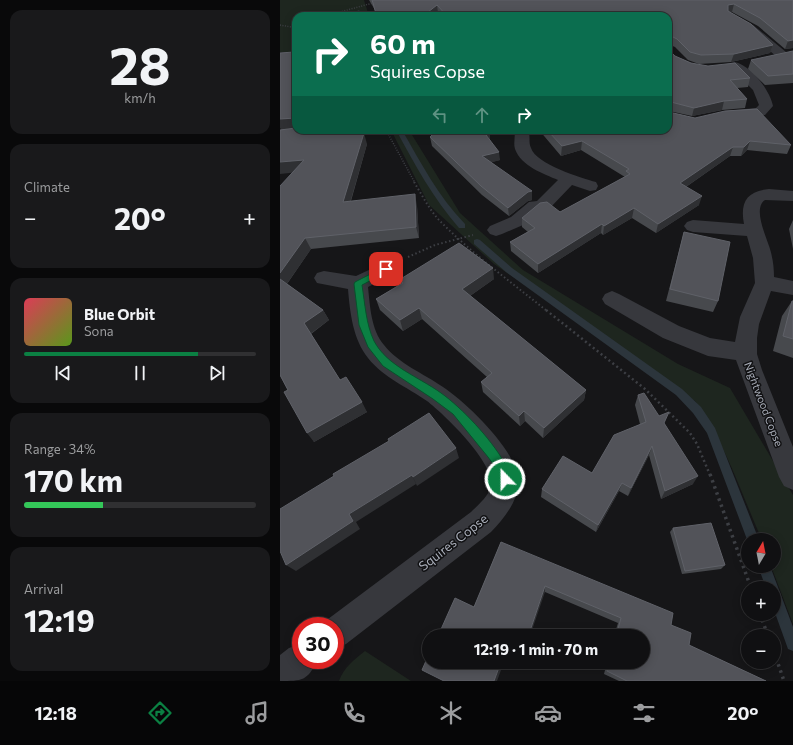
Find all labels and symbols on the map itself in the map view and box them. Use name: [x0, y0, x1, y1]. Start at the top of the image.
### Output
pin: [369, 252, 403, 286]
street label: Nightwood Copse: [742, 360, 786, 448]
position arrow: [484, 458, 526, 500]
street label: Squires Copse: [415, 510, 491, 574]
north arrow: [741, 533, 781, 573]
speed limit sign: 30: [292, 617, 344, 669]

